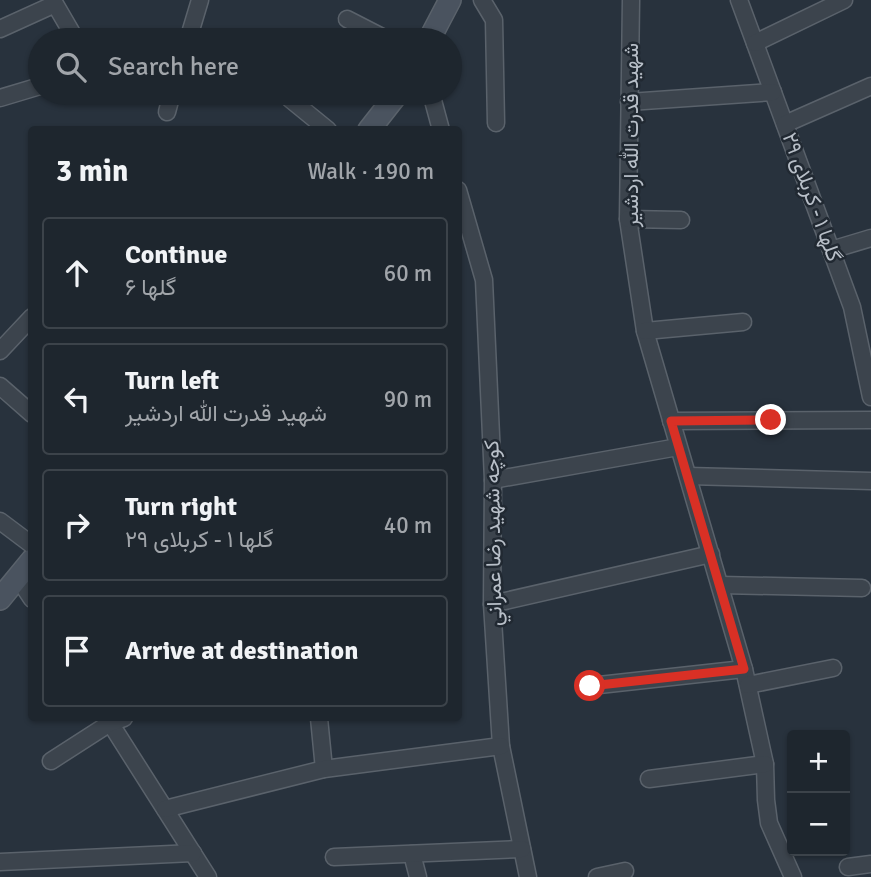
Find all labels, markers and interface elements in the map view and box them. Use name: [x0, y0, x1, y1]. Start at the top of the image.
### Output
search box: [28, 28, 462, 105]
street label: شهید قدرت الله اردشیر: [618, 43, 644, 228]
icon: search: [52, 48, 90, 86]
text: Search here: [108, 51, 239, 83]
street label: گلها ۱ - کربلای ۲۹: [777, 129, 847, 265]
text: 3 min: [56, 153, 128, 190]
text: Walk · 190 m: [308, 157, 434, 186]
text: Continue: [125, 239, 227, 271]
icon: ahead: [58, 254, 96, 292]
text: 60 m: [384, 259, 432, 288]
text: گلها ۶: [125, 273, 176, 302]
text: Turn left: [125, 365, 219, 397]
icon: left: [58, 380, 96, 418]
text: 90 m: [384, 385, 432, 414]
text: شهید قدرت الله اردشیر: [125, 399, 327, 428]
route end: [755, 404, 786, 435]
street label: كوچه شهيد رضا عمراني: [478, 440, 512, 626]
text: Turn right: [125, 491, 237, 523]
icon: right: [58, 506, 96, 544]
text: 40 m: [384, 511, 432, 540]
text: گلها ۱ - کربلای ۲۹: [125, 525, 273, 554]
icon: arrive: [58, 632, 96, 670]
text: Arrive at destination: [125, 635, 358, 667]
route start: [574, 670, 605, 701]
map controls: [787, 730, 850, 856]
button: +: [787, 730, 850, 793]
button: −: [787, 793, 850, 856]

